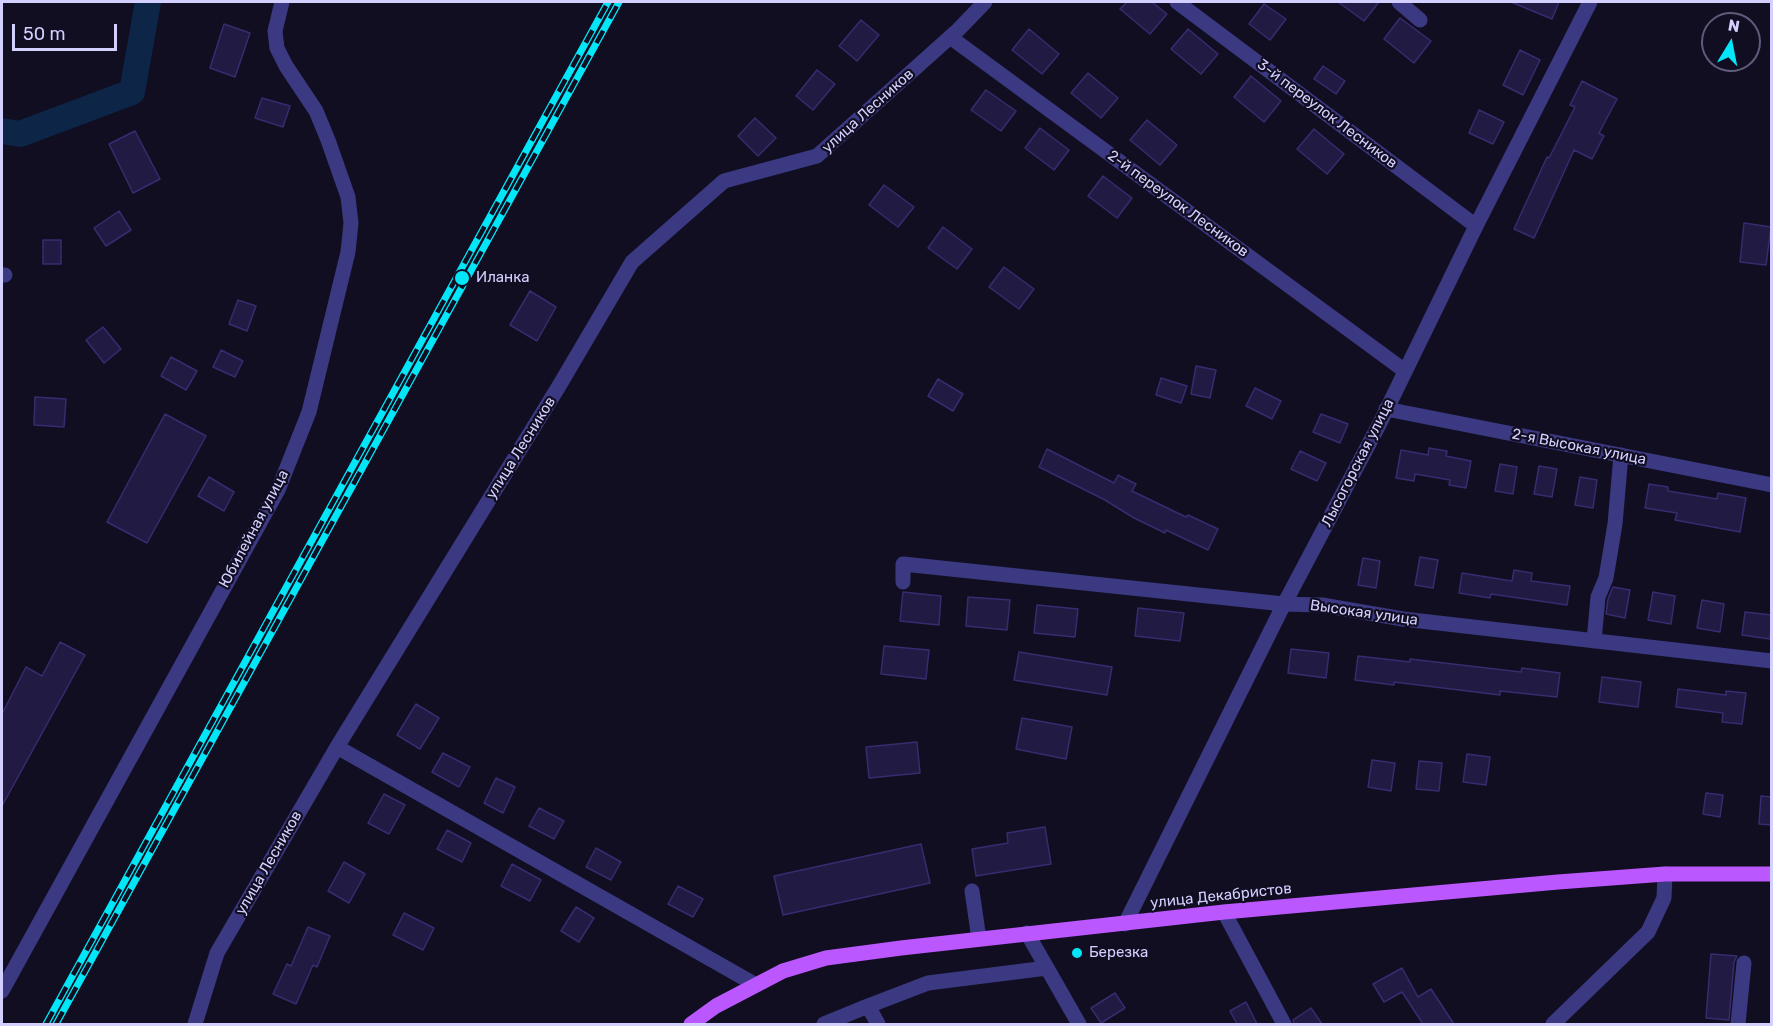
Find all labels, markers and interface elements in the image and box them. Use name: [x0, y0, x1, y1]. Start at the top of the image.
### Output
scale bar: [15, 12, 120, 50]
north arrow: [1701, 12, 1761, 72]
text: N: [1727, 15, 1741, 36]
text: 50 m: [23, 23, 66, 45]
street label: 3-й переулок Лесников: [1254, 56, 1400, 172]
street label: улица Лесников: [818, 65, 918, 157]
street label: 2-й переулок Лесников: [1104, 147, 1252, 261]
marker: Иланка: [453, 269, 471, 287]
place label: Иланка: [476, 269, 530, 287]
street label: улица Лесников: [482, 394, 560, 502]
street label: Лысогорская улица: [1318, 396, 1398, 530]
street label: 2-я Высокая улица: [1510, 425, 1648, 469]
street label: Юбилейная улица: [215, 467, 293, 591]
street label: Высокая улица: [1309, 597, 1419, 629]
street label: улица Лесников: [232, 808, 306, 918]
street label: улица Декабристов: [1149, 880, 1293, 912]
place label: Березка: [1089, 944, 1148, 962]
marker: Березка: [1070, 946, 1084, 960]

